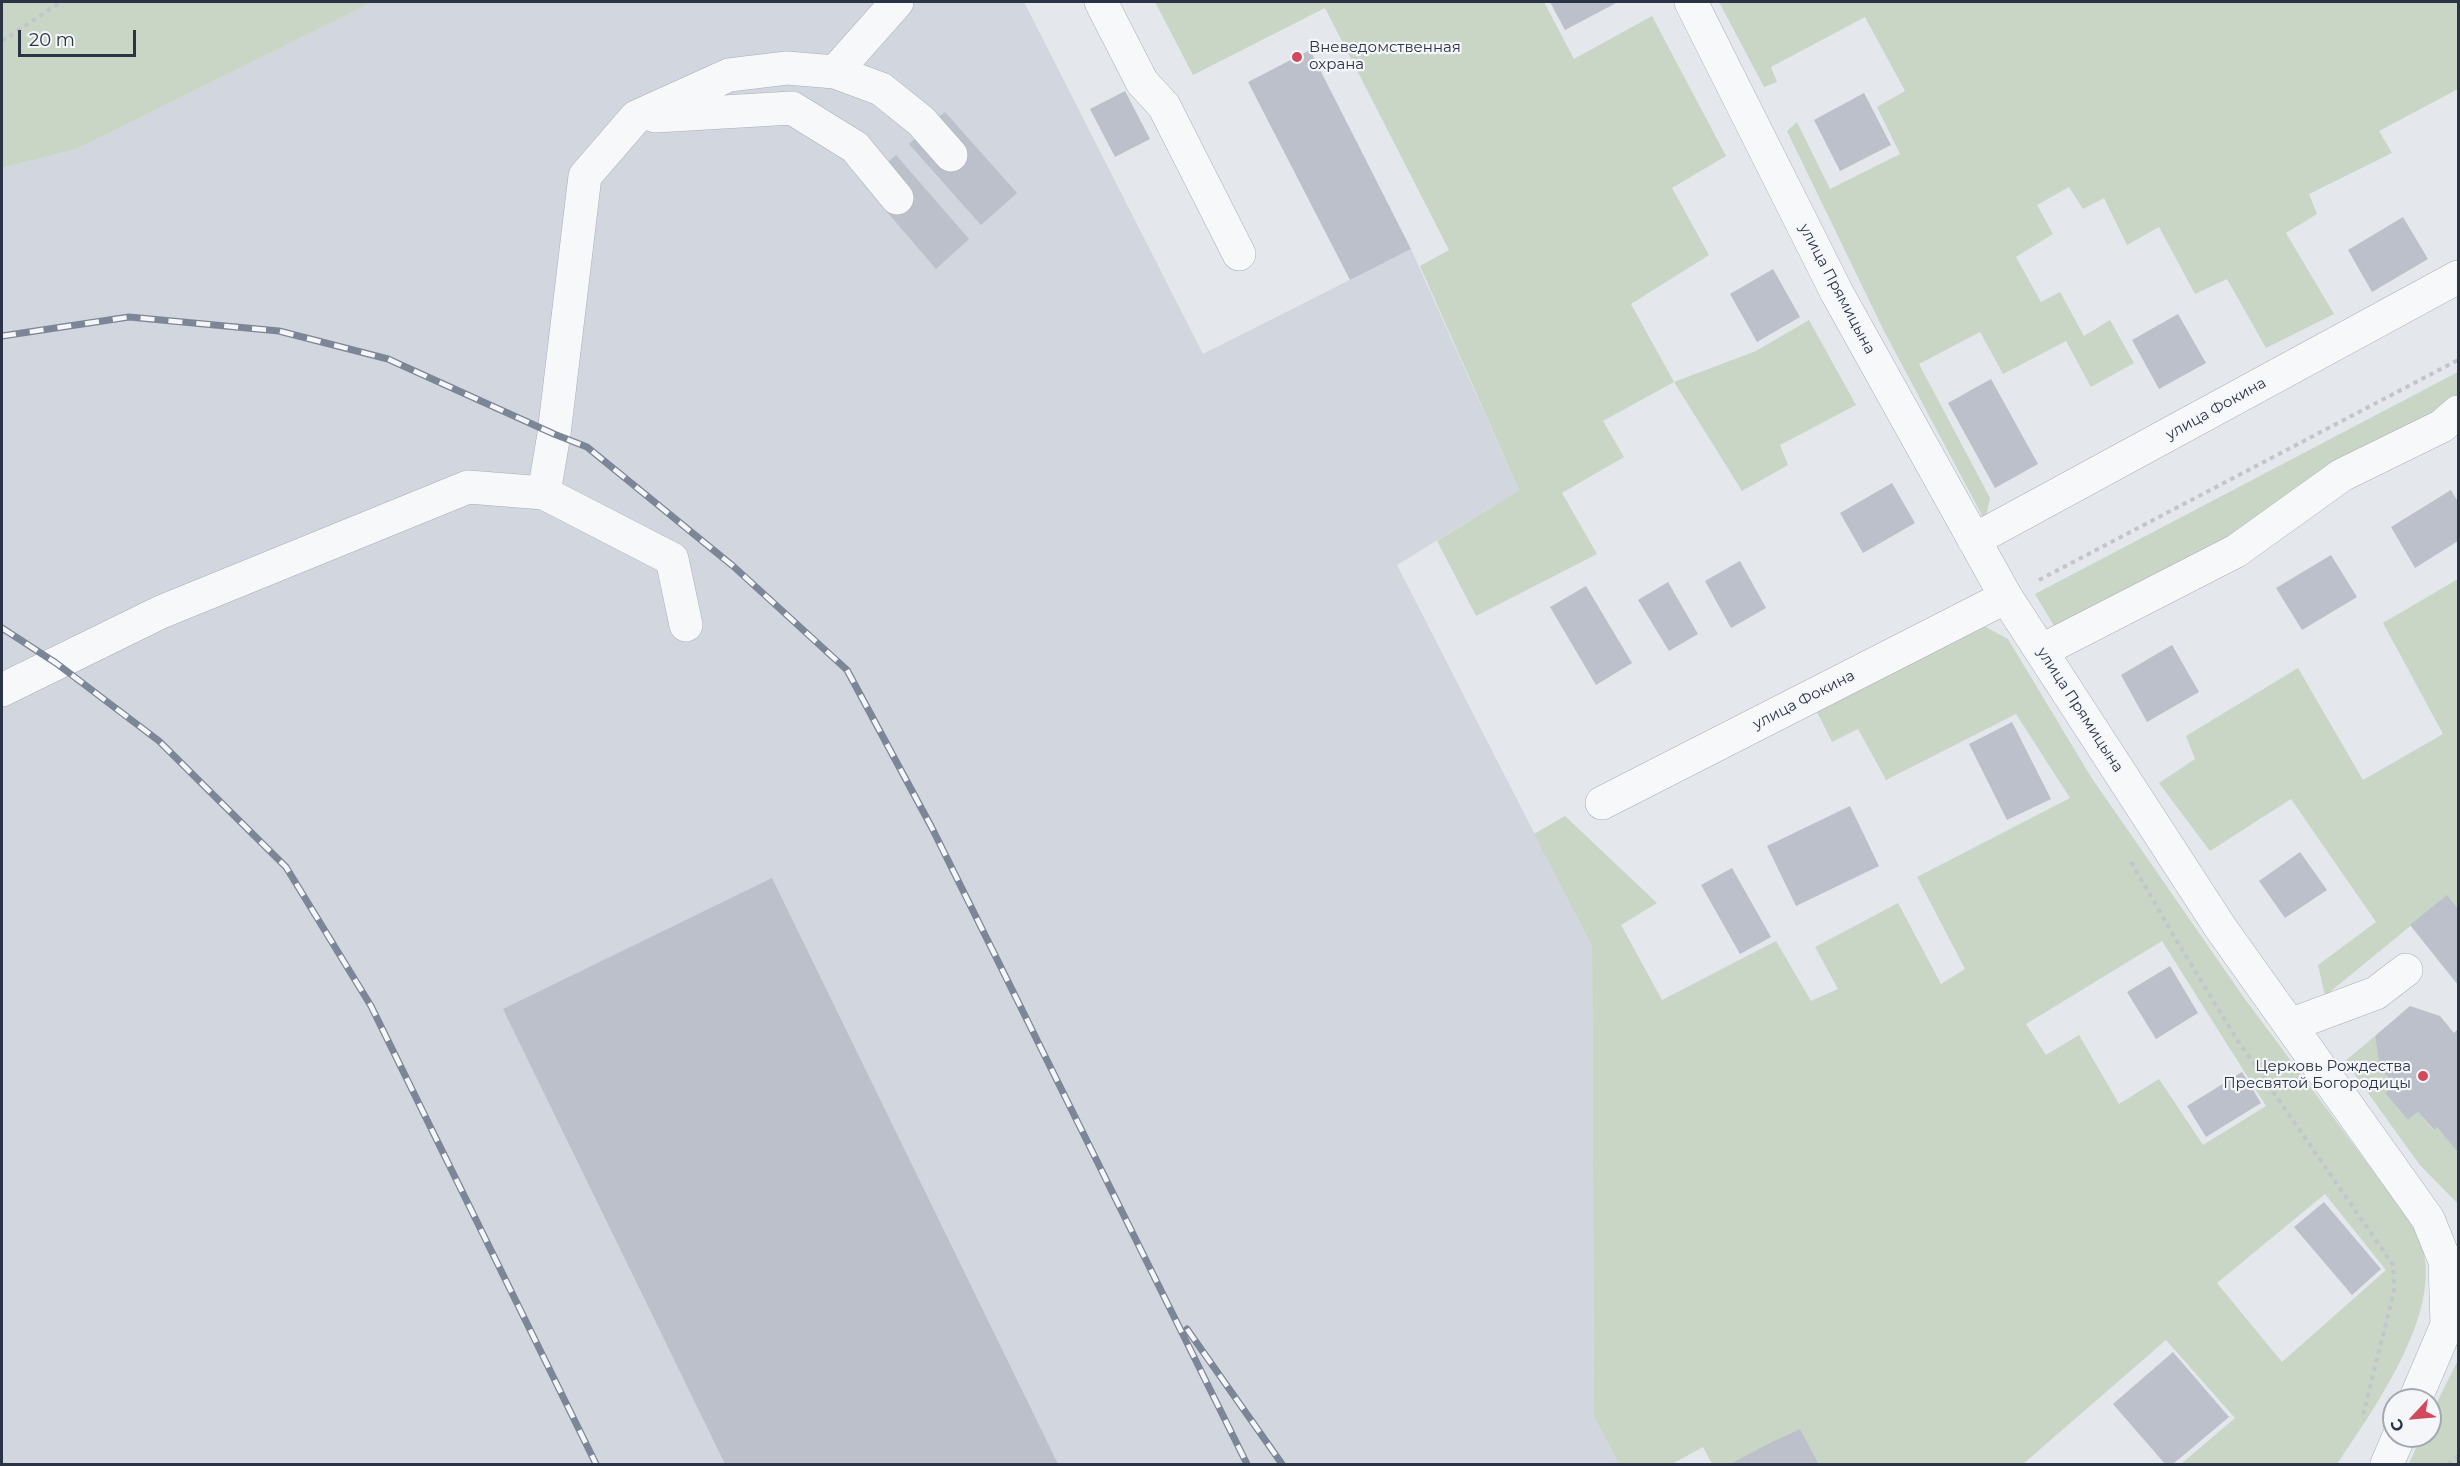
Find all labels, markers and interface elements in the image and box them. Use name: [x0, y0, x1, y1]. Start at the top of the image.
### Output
scale bar: [21, 18, 140, 56]
text: 20 m: [29, 29, 75, 51]
place label: Вневедомственная охрана: [1309, 39, 1461, 74]
marker: Вневедомственная охрана: [1290, 50, 1304, 64]
street label: улица Прямицына: [1795, 221, 1879, 357]
street label: улица Фокина: [2163, 374, 2269, 444]
street label: улица Прямицына: [2033, 644, 2127, 776]
street label: улица Фокина: [1750, 667, 1858, 733]
place label: Церковь Рождества Пресвятой Богородицы: [2223, 1058, 2411, 1093]
marker: Церковь Рождества Пресвятой Богородицы: [2416, 1069, 2430, 1083]
north arrow: [2382, 1388, 2442, 1448]
text: С: [2386, 1416, 2408, 1435]

